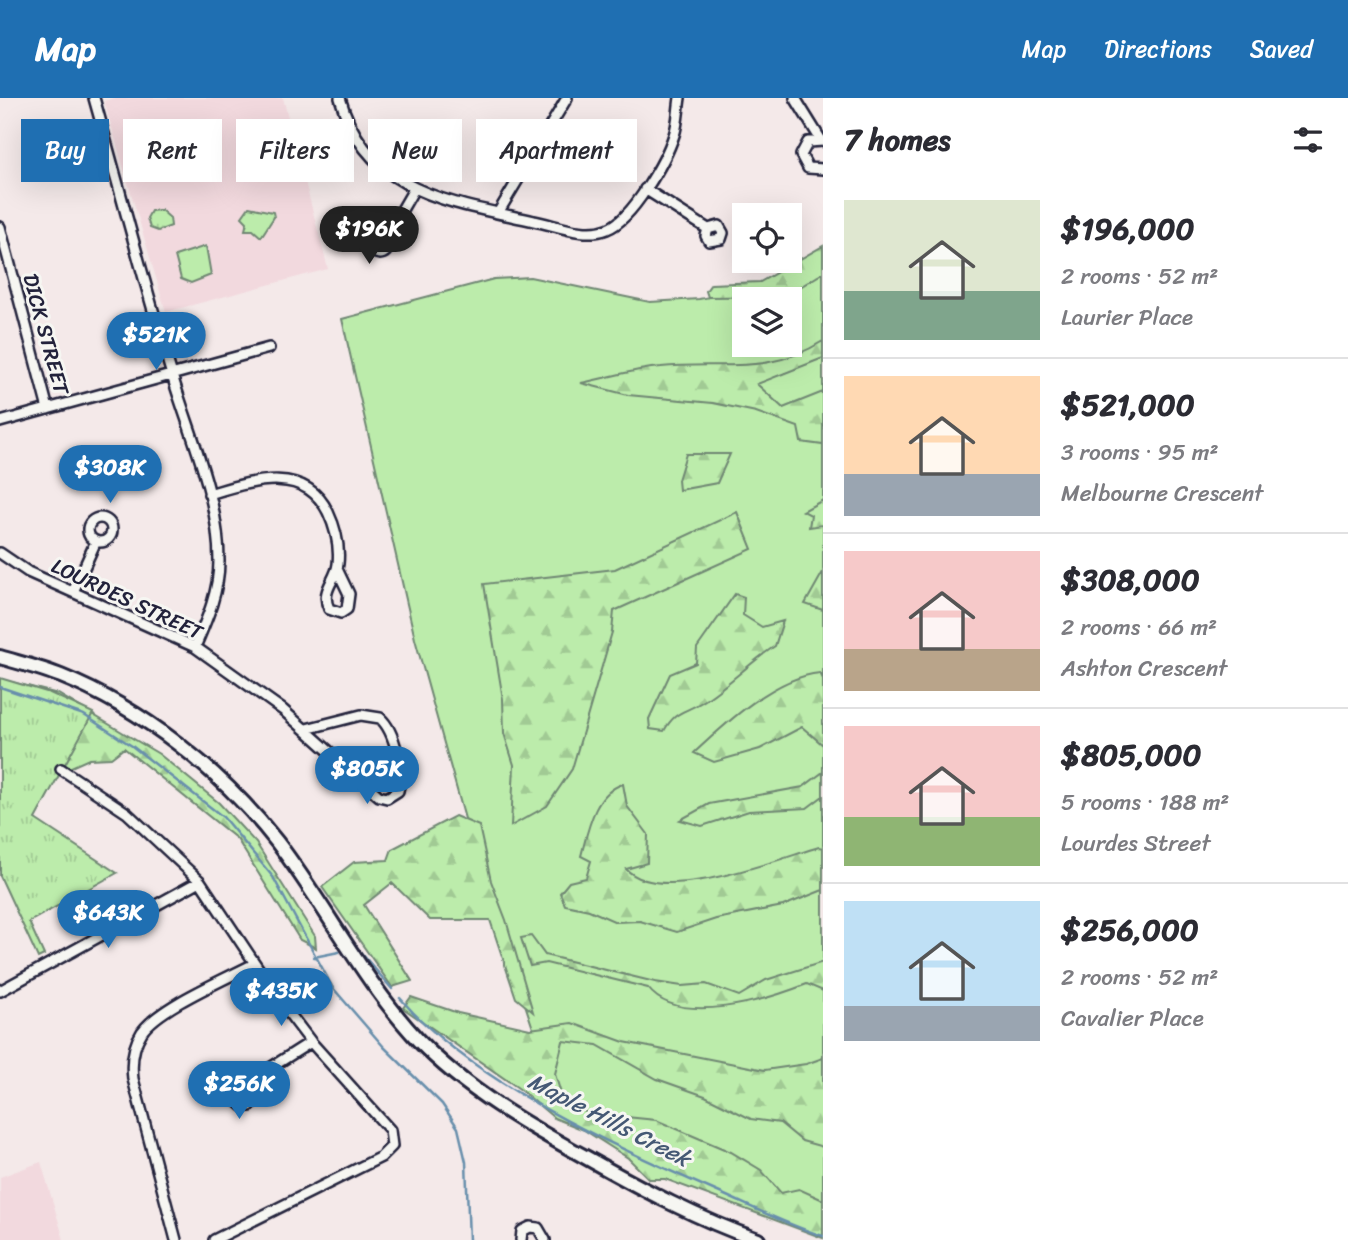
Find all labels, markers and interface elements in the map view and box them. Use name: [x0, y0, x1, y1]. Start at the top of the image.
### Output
text: Map: [35, 20, 96, 78]
text: Map: [1022, 28, 1066, 70]
text: Directions: [1104, 28, 1212, 70]
text: Saved: [1250, 28, 1313, 70]
text: 7 homes: [844, 113, 951, 167]
chip: Buy: [21, 119, 109, 182]
chip: Rent: [123, 119, 222, 182]
chip: Filters: [236, 119, 354, 182]
chip: New: [368, 119, 462, 182]
chip: Apartment: [476, 119, 637, 182]
icon: filters: [1289, 121, 1327, 159]
text: $196,000: [1061, 202, 1194, 256]
map controls: [732, 203, 802, 357]
button: locate: [732, 203, 802, 273]
pin: $196K: [320, 206, 418, 266]
text: $196K: [336, 208, 402, 249]
icon: home: [900, 228, 984, 312]
text: 2 rooms · 52 m²: [1061, 256, 1218, 297]
street label: DICK STREET: [12, 269, 81, 400]
button: layers: [732, 287, 802, 357]
text: Laurier Place: [1061, 297, 1193, 338]
pin: $521K: [107, 313, 205, 372]
text: $521K: [123, 314, 189, 355]
text: $521,000: [1061, 378, 1195, 432]
icon: home: [900, 404, 984, 488]
text: 3 rooms · 95 m²: [1061, 432, 1218, 473]
pin: $308K: [61, 446, 159, 505]
text: $308K: [75, 447, 145, 488]
text: Melbourne Crescent: [1061, 473, 1263, 514]
street label: LOURDES STREET: [45, 547, 211, 652]
text: $308,000: [1061, 553, 1200, 607]
icon: home: [900, 579, 984, 663]
text: 2 rooms · 66 m²: [1061, 607, 1217, 648]
text: Ashton Crescent: [1061, 648, 1227, 689]
text: $805,000: [1061, 728, 1202, 782]
pin: $805K: [318, 746, 416, 806]
text: $805K: [331, 748, 403, 789]
icon: home: [900, 754, 984, 838]
text: 5 rooms · 188 m²: [1061, 782, 1229, 823]
text: Lourdes Street: [1061, 823, 1211, 864]
pin: $643K: [59, 890, 157, 950]
text: $643K: [73, 892, 143, 933]
text: $256,000: [1061, 903, 1199, 957]
icon: home: [900, 929, 984, 1013]
text: 2 rooms · 52 m²: [1061, 957, 1218, 998]
pin: $435K: [232, 968, 330, 1028]
text: $435K: [246, 970, 316, 1011]
text: Cavalier Place: [1061, 998, 1204, 1039]
water label: Maple Hills Creek: [520, 1061, 700, 1180]
pin: $256K: [190, 1062, 288, 1121]
text: $256K: [204, 1063, 274, 1104]

